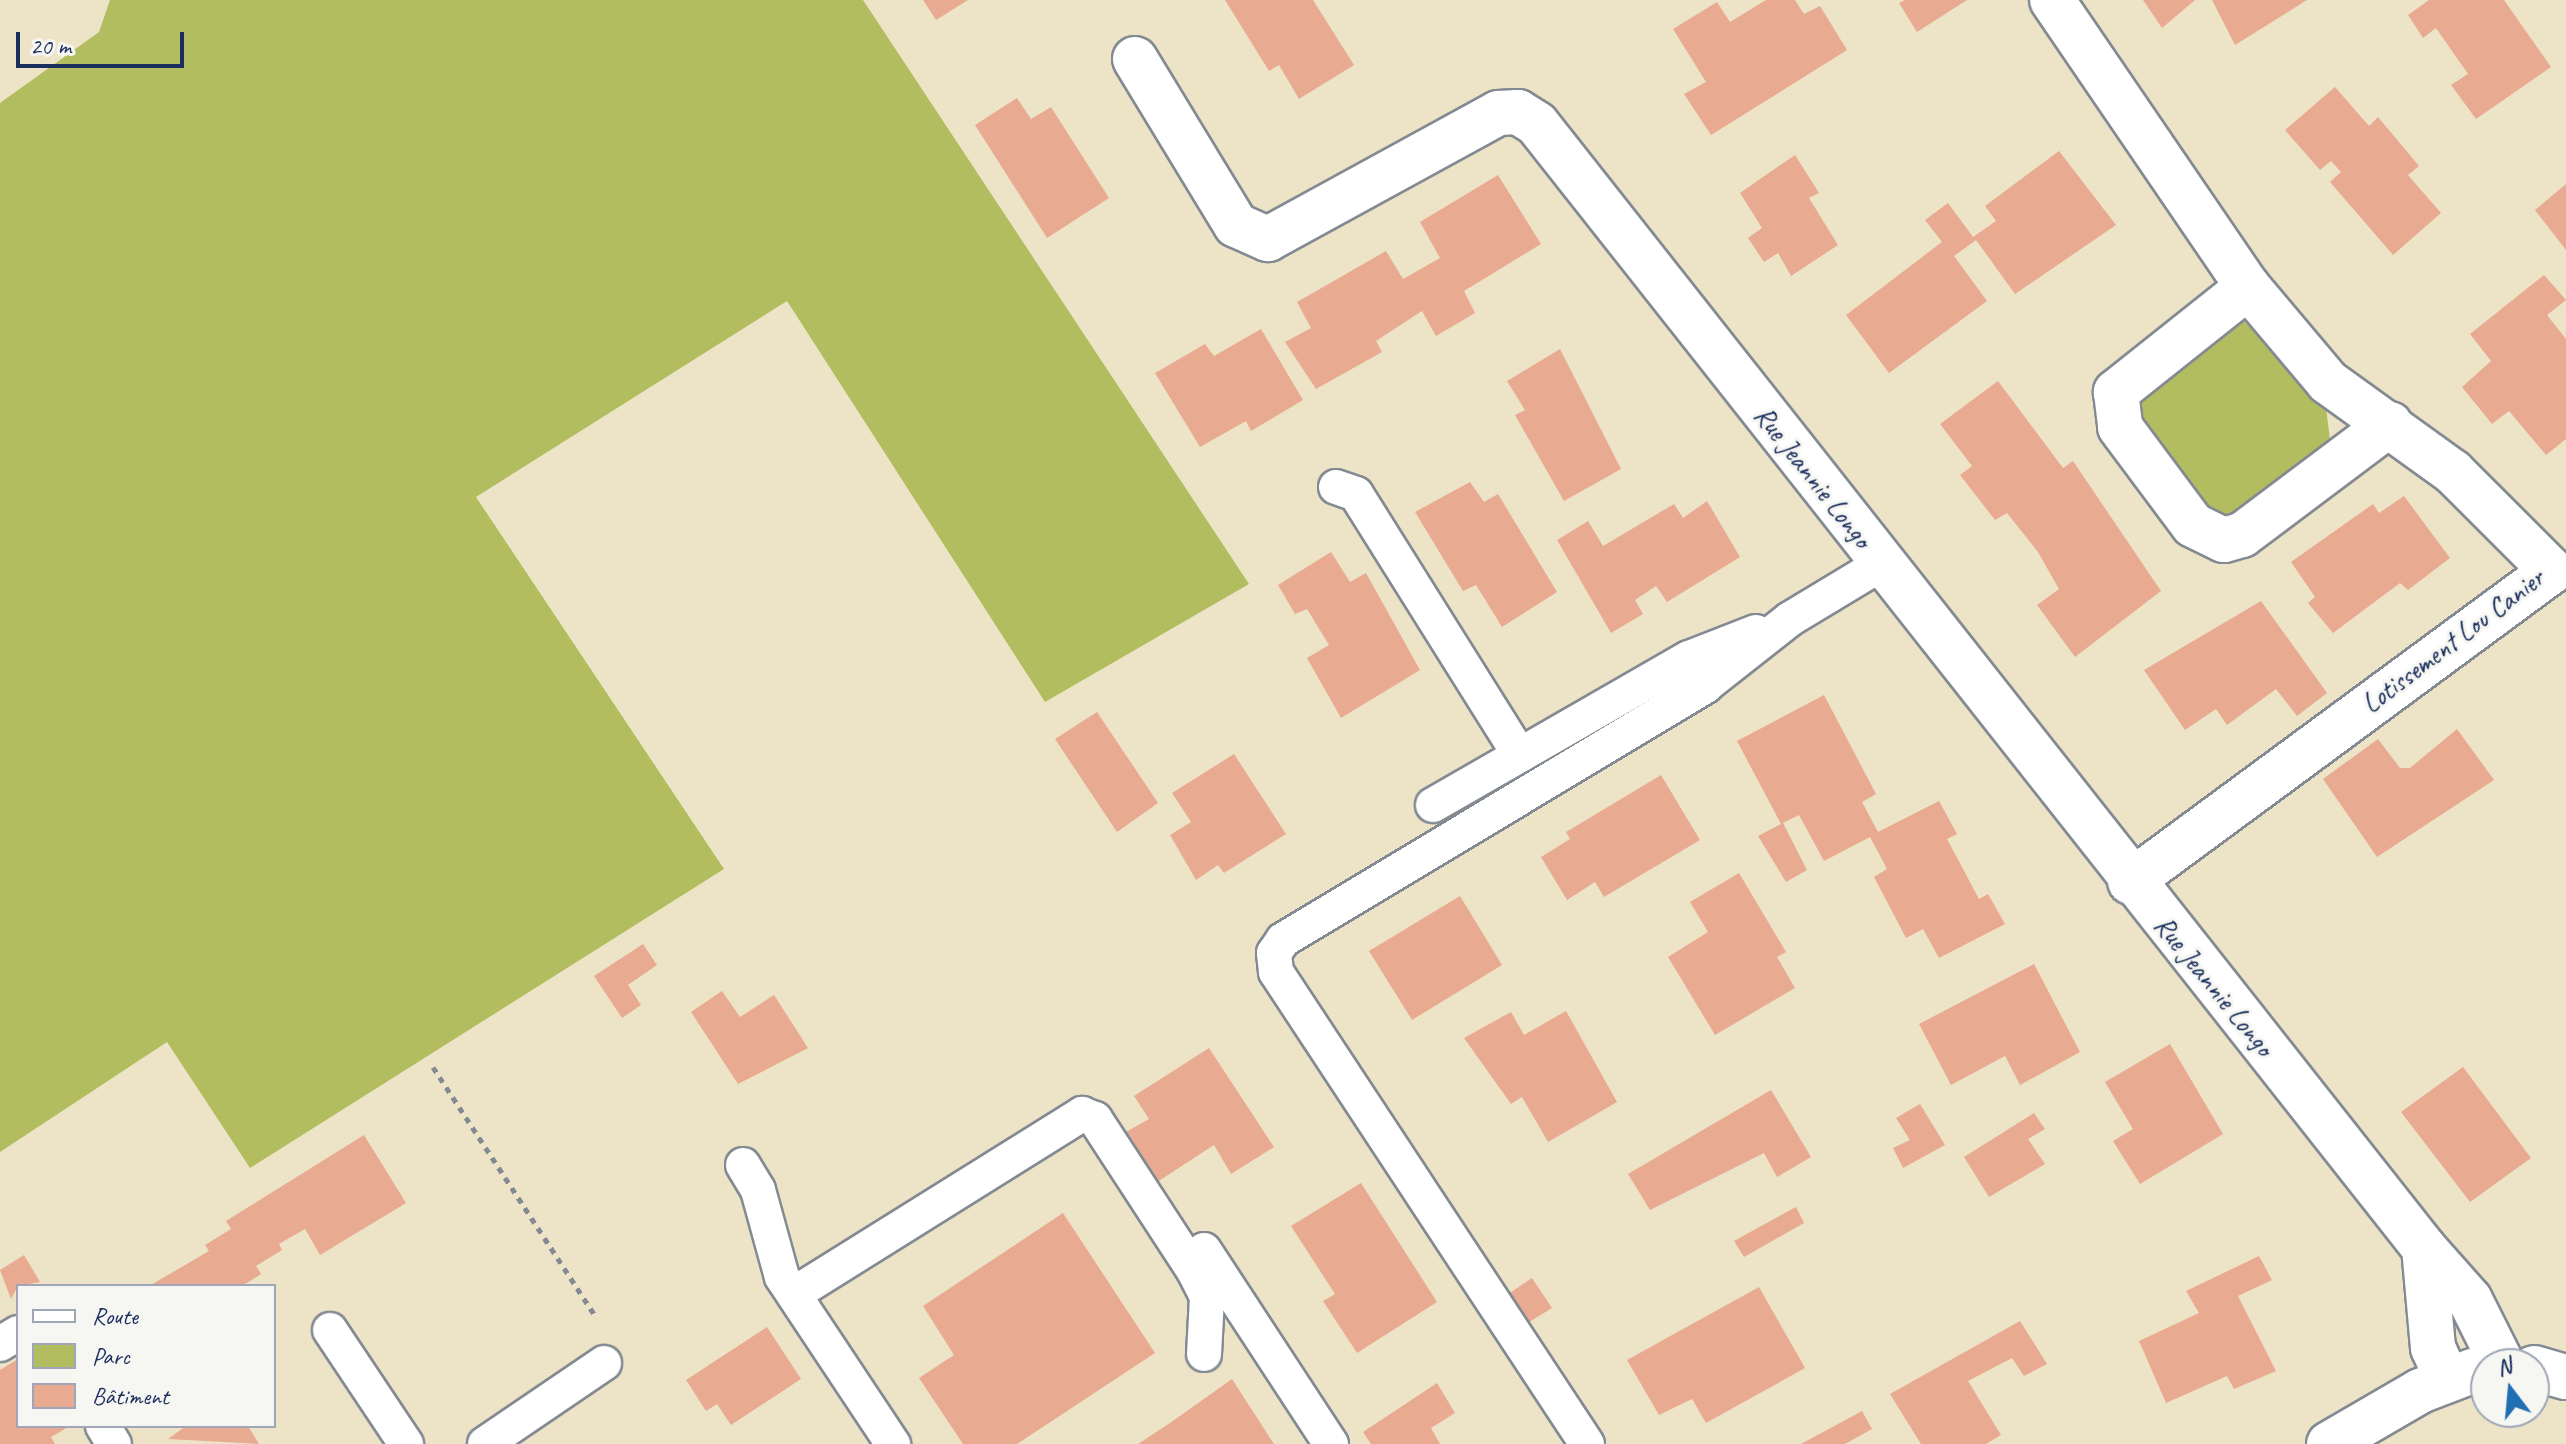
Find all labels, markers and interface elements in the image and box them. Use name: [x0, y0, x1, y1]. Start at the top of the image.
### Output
scale bar: [20, 16, 188, 66]
text: 20 m: [30, 31, 71, 61]
street label: Rue Jeannie Longo: [1748, 400, 1878, 554]
street label: Lotissement Lou Canier: [2355, 562, 2551, 720]
street label: Rue Jeannie Longo: [2148, 910, 2280, 1062]
legend: [16, 1284, 276, 1428]
text: Route: [92, 1301, 138, 1331]
text: Parc: [92, 1341, 130, 1371]
north arrow: [2470, 1348, 2550, 1428]
text: N: [2494, 1352, 2514, 1382]
text: Bâtiment: [92, 1381, 169, 1411]

